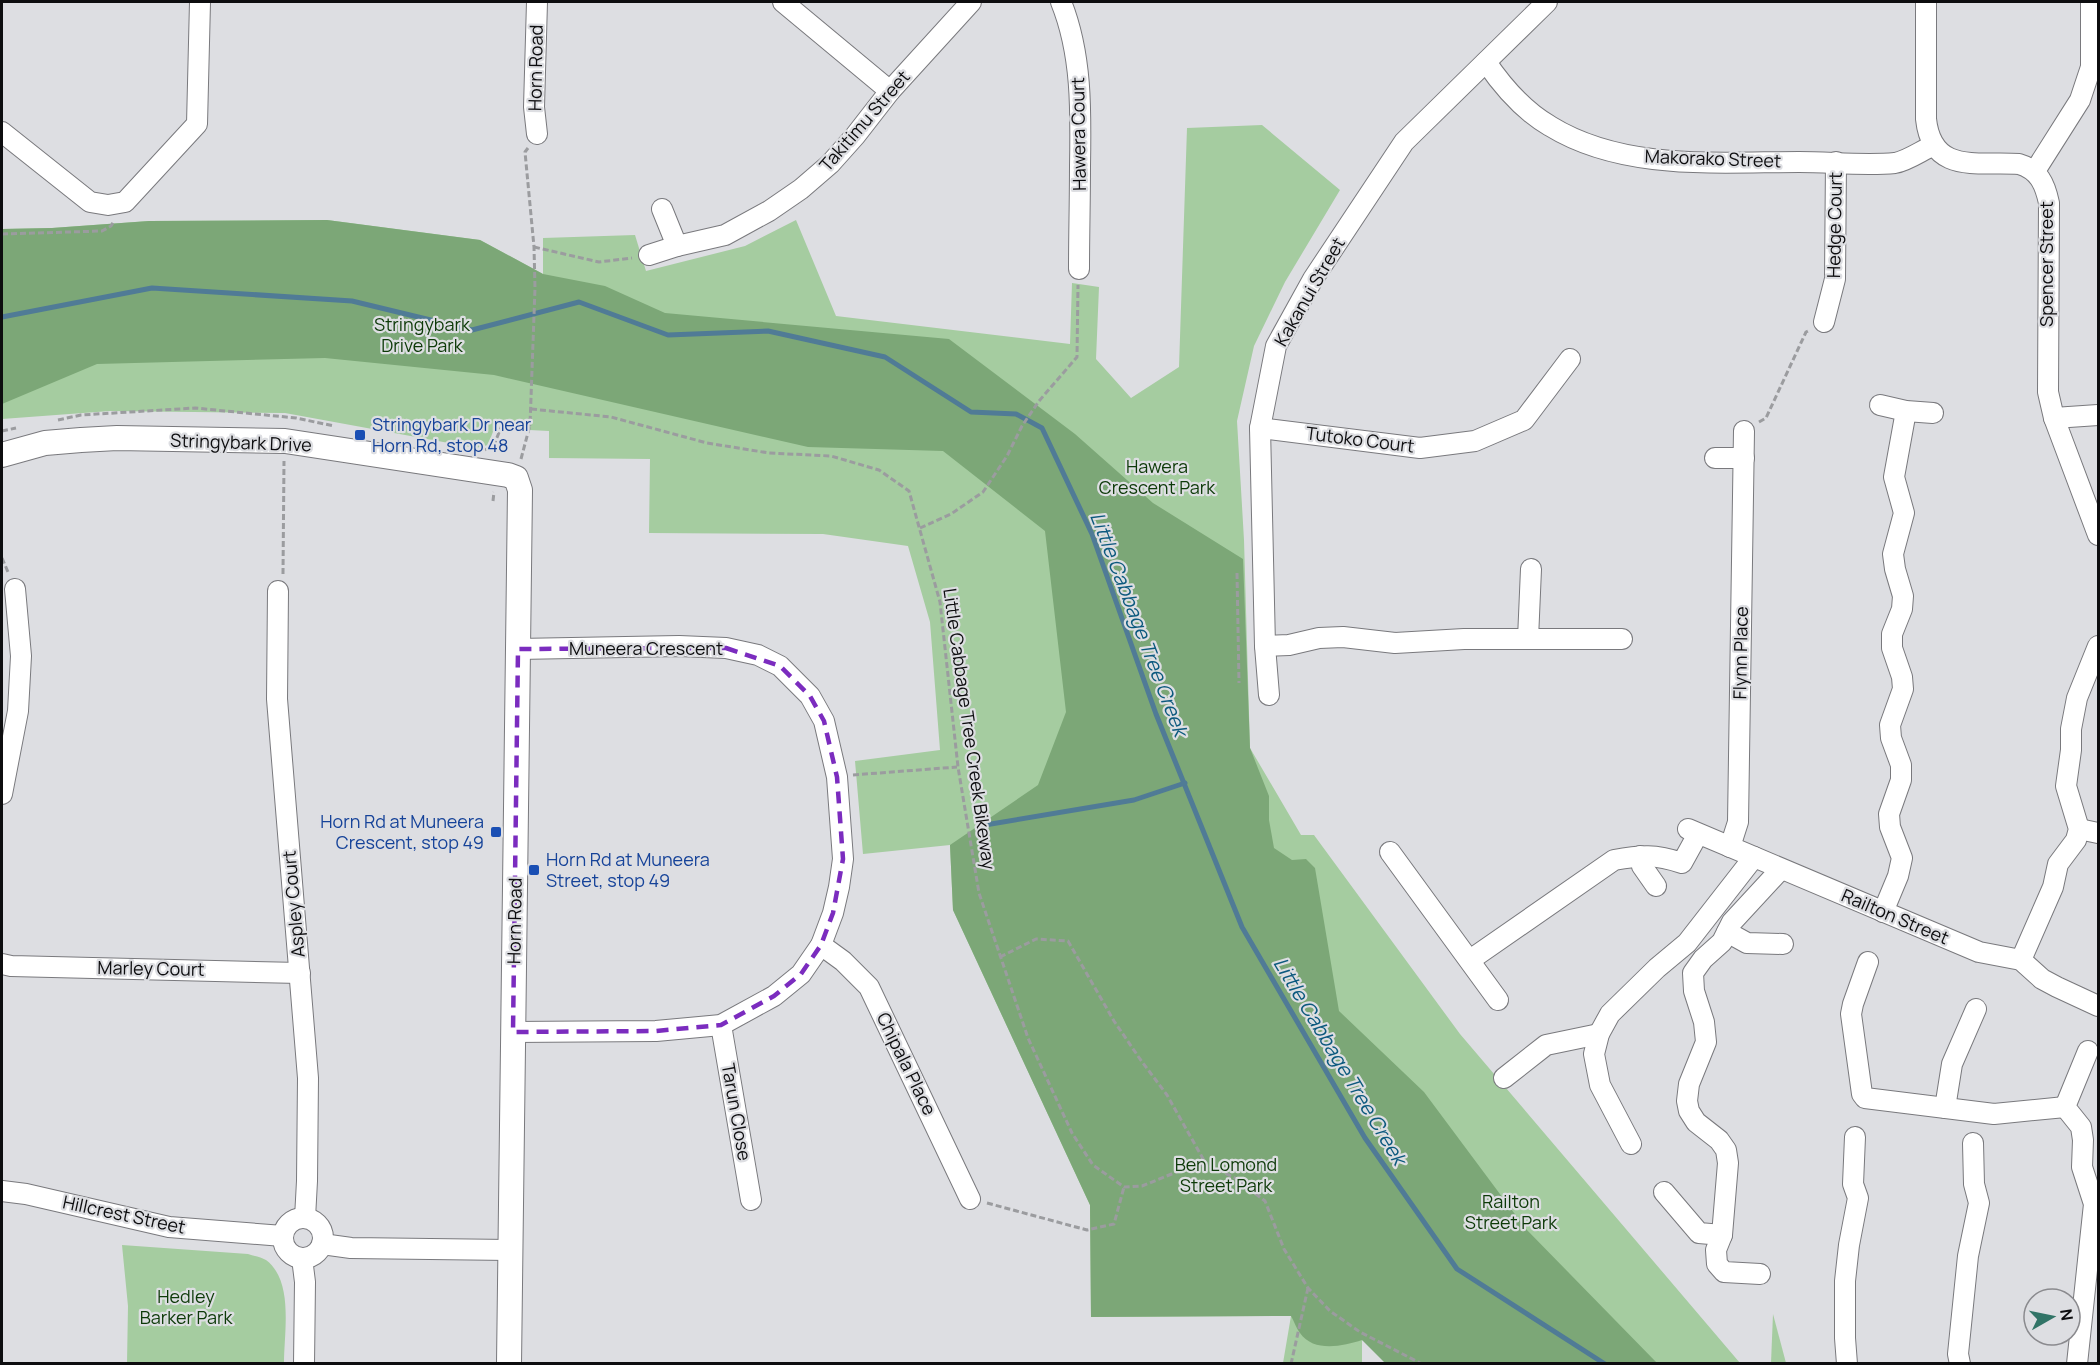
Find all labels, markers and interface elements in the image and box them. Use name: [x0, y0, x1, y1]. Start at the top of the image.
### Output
street label: Horn Road: [522, 25, 548, 111]
street label: Takitimu Street: [814, 65, 915, 176]
street label: Hawera Court: [1065, 77, 1091, 191]
street label: Makorako Street: [1644, 144, 1782, 172]
street label: Hedge Court: [1821, 172, 1847, 278]
street label: Spencer Street: [2034, 201, 2058, 327]
street label: Kakanui Street: [1268, 233, 1350, 350]
park label: Stringybark Drive Park: [374, 312, 471, 357]
place label: Stringybark Dr near Horn Rd, stop 48: [372, 412, 532, 457]
street label: Tutoko Court: [1305, 420, 1416, 458]
street label: Stringybark Drive: [170, 428, 312, 456]
marker: Stringybark Dr near Horn Rd, stop 48: [353, 428, 367, 442]
park label: Hawera Crescent Park: [1099, 454, 1216, 499]
water label: Little Cabbage Tree Creek: [1084, 508, 1196, 743]
street label: Little Cabbage Tree Creek Bikeway: [938, 587, 1002, 872]
street label: Flynn Place: [1727, 606, 1753, 700]
street label: Muneera Crescent: [569, 636, 723, 660]
place label: Horn Rd at Muneera Crescent, stop 49: [320, 809, 484, 854]
marker: Horn Rd at Muneera Crescent, stop 49: [489, 825, 503, 839]
place label: Horn Rd at Muneera Street, stop 49: [546, 847, 710, 892]
street label: Aspley Court: [276, 850, 310, 958]
marker: Horn Rd at Muneera Street, stop 49: [527, 863, 541, 877]
street label: Horn Road: [501, 878, 527, 964]
street label: Railton Street: [1838, 883, 1953, 949]
water label: Little Cabbage Tree Creek: [1268, 952, 1415, 1172]
street label: Marley Court: [97, 955, 205, 981]
street label: Chipala Place: [872, 1008, 942, 1119]
street label: Tarun Close: [717, 1061, 757, 1162]
park label: Ben Lomond Street Park: [1175, 1152, 1277, 1197]
street label: Hillcrest Street: [61, 1189, 188, 1239]
park label: Railton Street Park: [1465, 1189, 1558, 1234]
park label: Hedley Barker Park: [140, 1284, 233, 1329]
north arrow: [2022, 1287, 2082, 1347]
text: N: [2055, 1307, 2079, 1322]

